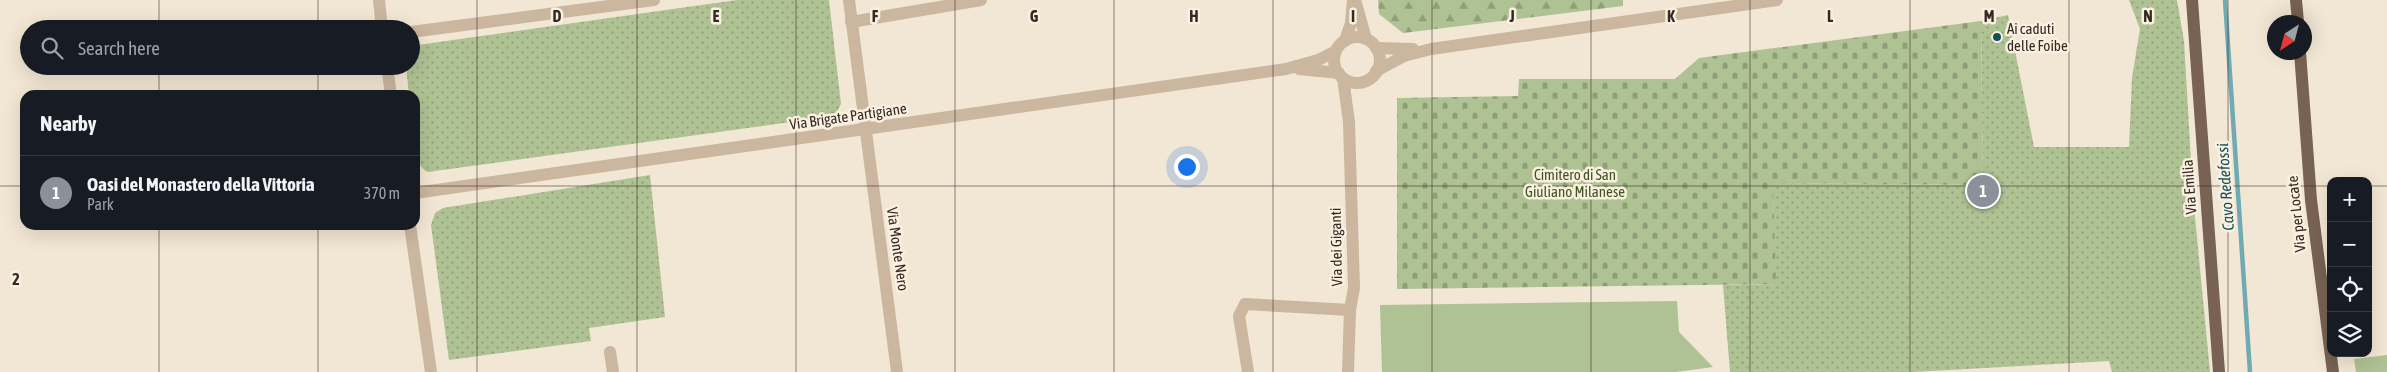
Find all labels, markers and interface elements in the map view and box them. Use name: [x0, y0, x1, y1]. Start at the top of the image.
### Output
text: D: [553, 7, 562, 25]
text: E: [713, 7, 720, 25]
text: F: [872, 7, 879, 25]
text: G: [1030, 7, 1039, 25]
text: H: [1189, 7, 1199, 25]
text: I: [1351, 7, 1355, 25]
text: J: [1508, 7, 1515, 25]
text: K: [1667, 7, 1675, 25]
text: L: [1827, 7, 1834, 25]
text: M: [1984, 7, 1994, 25]
text: N: [2143, 7, 2153, 25]
north arrow: [2267, 15, 2312, 60]
search box: [20, 20, 420, 75]
place label: Ai caduti delle Foibe: [2007, 20, 2068, 54]
marker: Ai caduti delle Foibe: [1991, 31, 2003, 43]
icon: search: [38, 34, 66, 62]
text: Search here: [78, 37, 160, 59]
street label: Via Brigate Partigiane: [788, 99, 908, 133]
text: Nearby: [40, 111, 96, 135]
water label: Cavo Redefossi: [2213, 142, 2237, 231]
your location: [1174, 154, 1200, 180]
street label: Via Emilia: [2179, 159, 2199, 215]
park label: Cimitero di San Giuliano Milanese: [1525, 166, 1625, 200]
pin: 1: [1967, 172, 1999, 210]
text: Oasi del Monastero della Vittoria: [87, 173, 315, 195]
street label: Via per Locate: [2284, 175, 2308, 253]
map controls: [2327, 177, 2372, 357]
button: +: [2327, 177, 2372, 222]
text: 1: [52, 184, 60, 202]
text: 370 m: [364, 184, 400, 202]
text: Park: [87, 195, 114, 213]
street label: Via Monte Nero: [884, 206, 912, 292]
street label: Via dei Giganti: [1327, 207, 1345, 287]
button: −: [2327, 222, 2372, 267]
button: locate: [2327, 267, 2372, 312]
text: 2: [12, 270, 20, 288]
button: layers: [2327, 312, 2372, 357]

